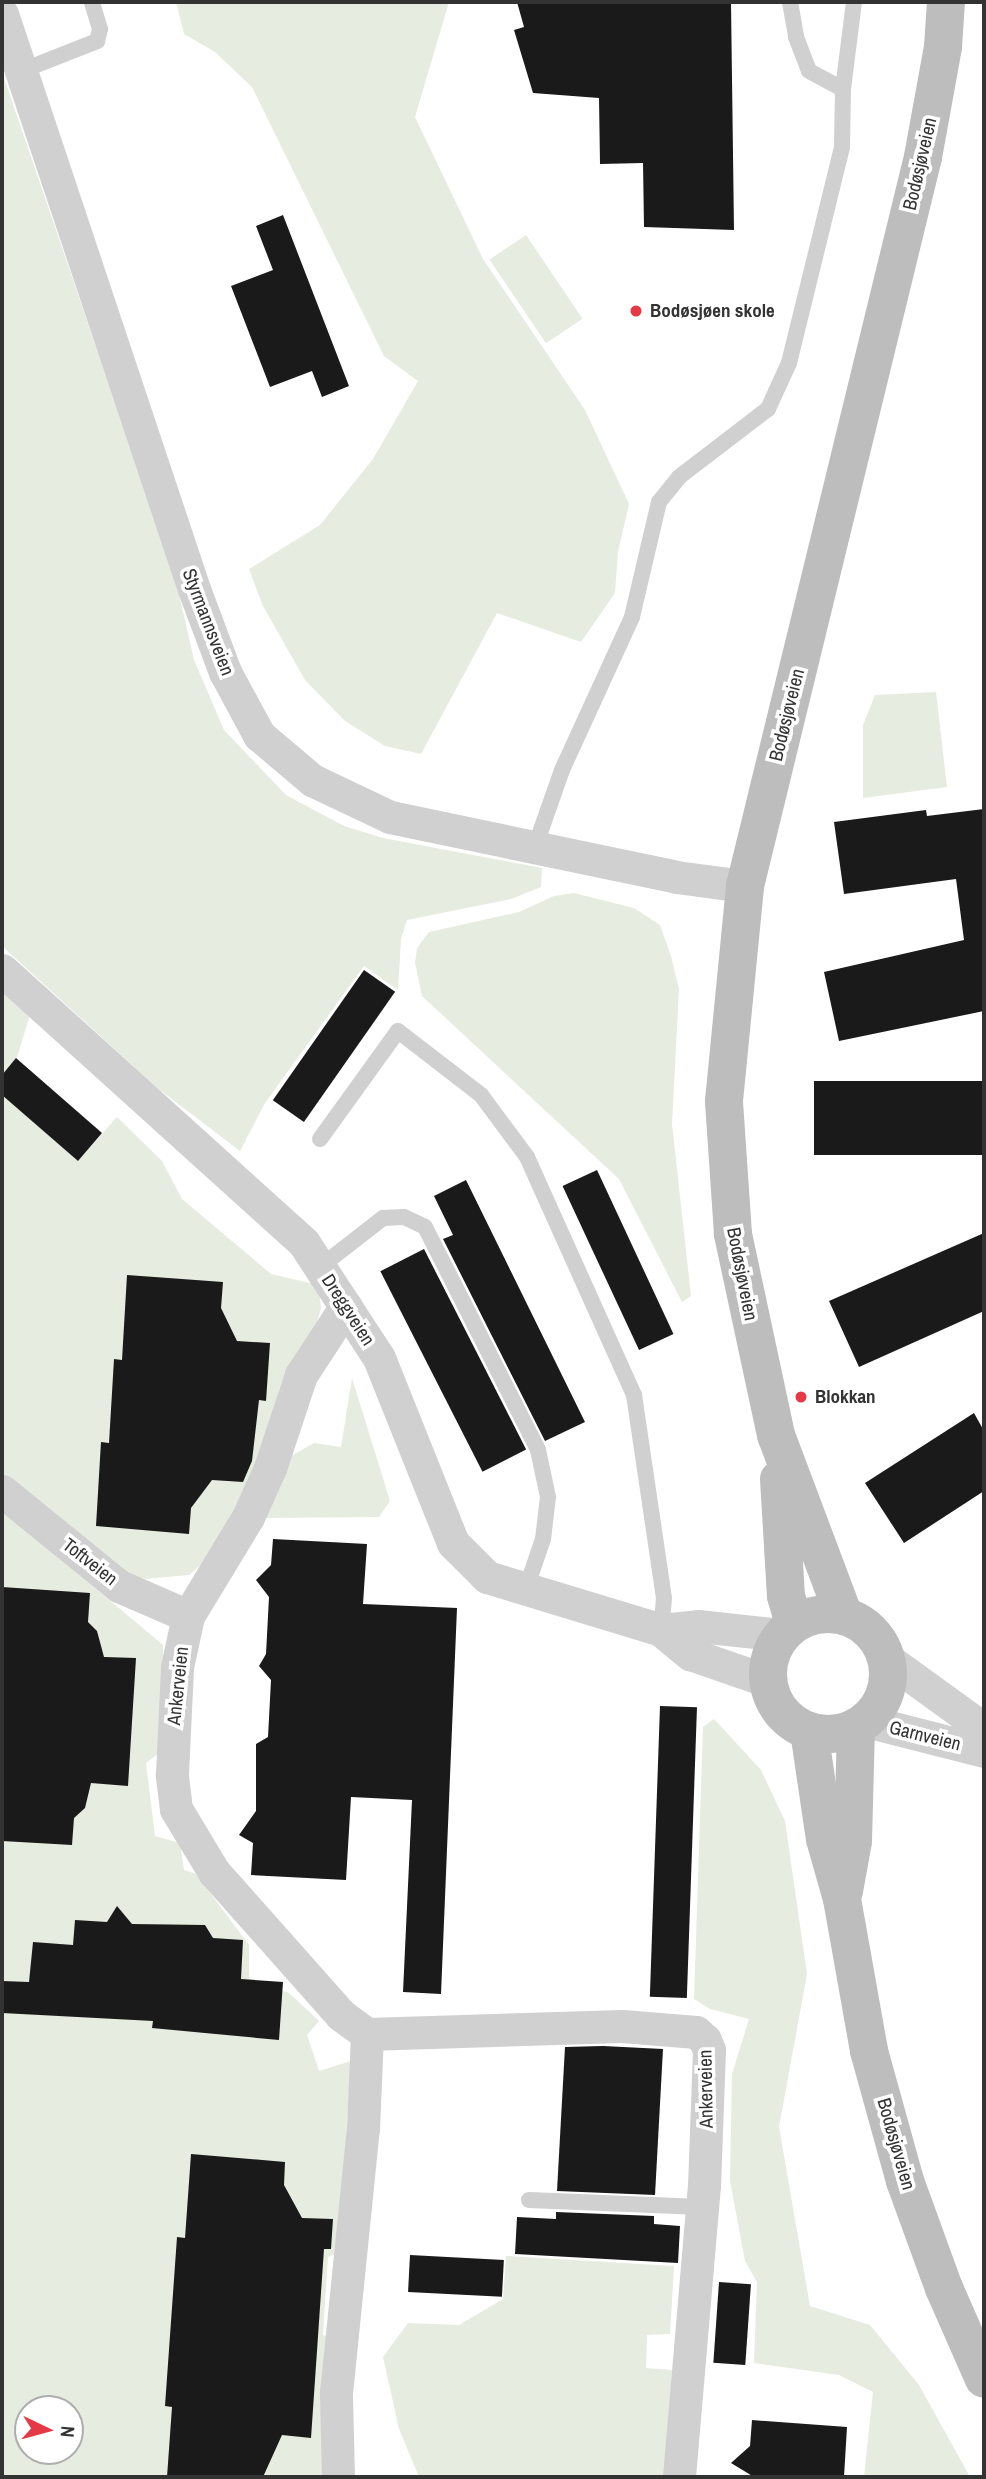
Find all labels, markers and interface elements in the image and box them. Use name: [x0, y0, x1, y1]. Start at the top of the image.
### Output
street label: Bodøsjøveien: [898, 115, 942, 213]
place label: Bodøsjøen skole: [650, 300, 775, 322]
marker: Bodøsjøen skole: [628, 303, 644, 319]
street label: Styrmannsveien: [177, 565, 239, 679]
street label: Bodøsjøveien: [765, 666, 809, 764]
street label: Bodøsjøveien: [722, 1225, 762, 1323]
street label: Dreggveien: [317, 1270, 379, 1350]
place label: Blokkan: [815, 1386, 876, 1408]
marker: Blokkan: [793, 1389, 809, 1405]
street label: Toftveien: [58, 1534, 122, 1590]
street label: Ankerveien: [163, 1646, 193, 1726]
street label: Garnveien: [887, 1716, 963, 1756]
street label: Ankerveien: [694, 2049, 718, 2129]
street label: Bodøsjøveien: [872, 2095, 920, 2193]
north arrow: [14, 2395, 84, 2465]
text: N: [54, 2425, 81, 2438]

